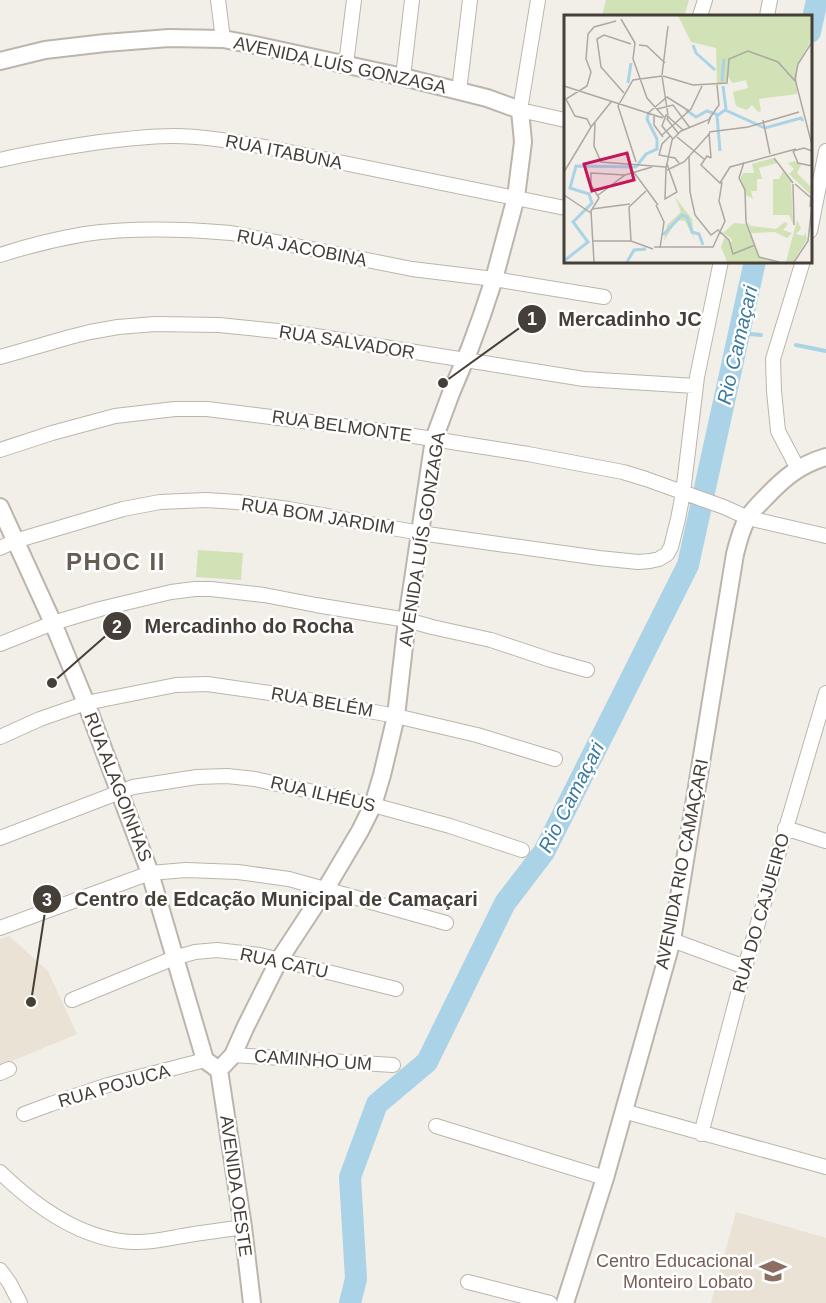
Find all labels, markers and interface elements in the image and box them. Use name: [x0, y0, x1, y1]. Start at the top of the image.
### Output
inset map: [564, 15, 811, 262]
street label: AVENIDA LUÍS GONZAGA: [232, 33, 448, 97]
street label: RUA ITABUNA: [224, 131, 344, 173]
street label: RUA JACOBINA: [235, 226, 369, 270]
water label: Rio Camaçari: [713, 283, 761, 406]
callout: Mercadinho JC: [517, 300, 714, 338]
text: Mercadinho JC: [558, 308, 702, 330]
text: 1: [527, 309, 537, 329]
street label: RUA SALVADOR: [278, 321, 416, 363]
street label: RUA BELMONTE: [271, 406, 413, 446]
street label: AVENIDA LUÍS GONZAGA: [395, 430, 449, 648]
street label: RUA BOM JARDIM: [240, 494, 396, 538]
district label: PHOC II: [66, 548, 166, 575]
callout: Mercadinho do Rocha: [102, 607, 365, 645]
text: Mercadinho do Rocha: [145, 615, 354, 637]
text: 2: [112, 617, 122, 637]
street label: RUA BELÉM: [270, 683, 374, 721]
street label: RUA ALAGOINHAS: [80, 710, 156, 864]
water label: Rio Camaçari: [534, 738, 609, 856]
street label: AVENIDA RIO CAMAÇARI: [652, 757, 712, 971]
street label: RUA ILHÉUS: [269, 772, 377, 816]
street label: RUA DO CAJUEIRO: [729, 831, 793, 995]
callout: Centro de Edcação Municipal de Camaçari: [32, 880, 489, 918]
text: Centro de Edcação Municipal de Camaçari: [74, 888, 478, 910]
text: 3: [42, 890, 52, 910]
street label: RUA CATU: [238, 944, 330, 982]
street label: CAMINHO UM: [253, 1046, 373, 1074]
street label: RUA POJUCA: [56, 1061, 172, 1111]
street label: AVENIDA OESTE: [216, 1114, 256, 1258]
place label: Centro Educacional Monteiro Lobato: [596, 1251, 753, 1292]
school or university icon: Centro Educacional Monteiro Lobato: [758, 1256, 788, 1286]

